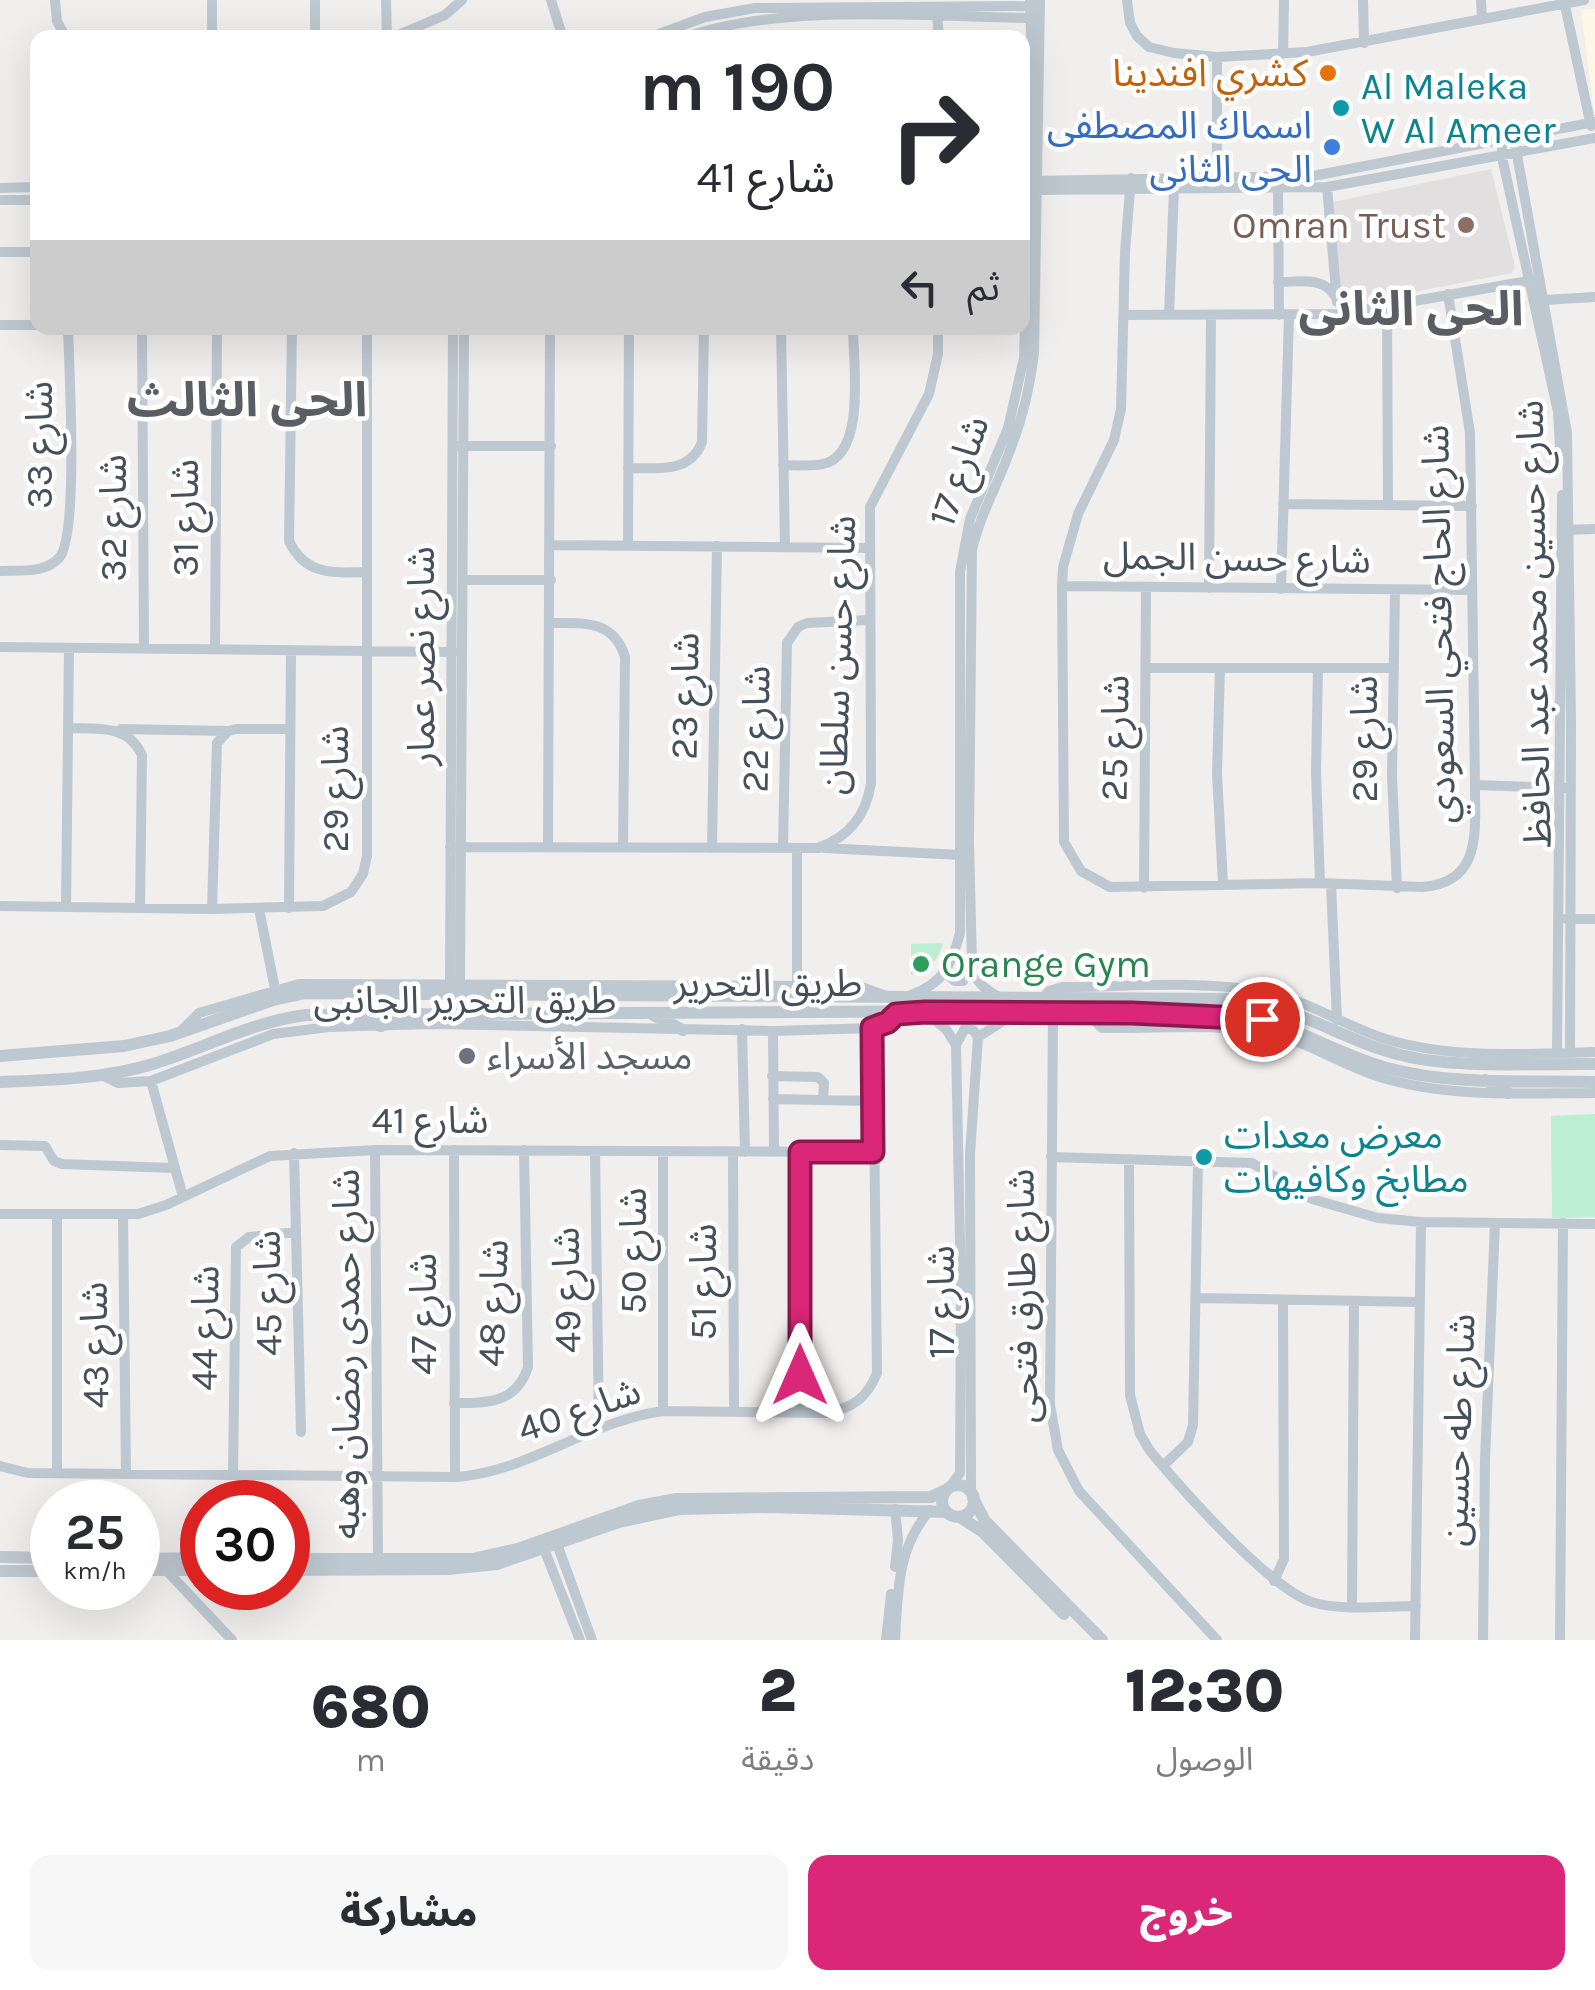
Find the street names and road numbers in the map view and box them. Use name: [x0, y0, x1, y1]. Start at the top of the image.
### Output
street label: شارع 33: [17, 381, 67, 509]
street label: شارع حسين محمد عبد الحافظ: [1508, 399, 1565, 848]
street label: شارع 17: [919, 410, 1003, 534]
street label: شارع الحاج فتحي السعودي: [1413, 424, 1471, 824]
street label: شارع 32: [91, 454, 141, 582]
street label: شارع 31: [163, 459, 213, 577]
street label: شارع حسن سلطان: [811, 514, 870, 796]
street label: شارع حسن الجمل: [1103, 533, 1371, 588]
street label: شارع نصر عمار: [399, 546, 449, 767]
street label: شارع 23: [661, 632, 714, 760]
street label: شارع 22: [732, 665, 785, 793]
street label: شارع 25: [1091, 674, 1144, 802]
street label: شارع 29: [1342, 675, 1392, 803]
street label: شارع 29: [313, 725, 363, 853]
street label: طريق التحرير: [673, 961, 862, 1007]
street label: طريق التحرير الجانبى: [314, 978, 616, 1024]
street label: شارع 41: [372, 1098, 488, 1148]
street label: شارع طارق فتحى: [998, 1168, 1053, 1424]
street label: شارع حمدى رمضان وهبه: [324, 1169, 374, 1539]
street label: شارع 50: [611, 1187, 661, 1315]
street label: شارع 51: [681, 1223, 731, 1341]
street label: شارع 49: [543, 1226, 596, 1354]
street label: شارع 45: [244, 1230, 297, 1356]
street label: شارع 48: [468, 1238, 523, 1368]
street label: شارع 17: [919, 1245, 969, 1359]
street label: شارع 47: [401, 1253, 451, 1375]
street label: شارع 44: [181, 1265, 234, 1391]
street label: شارع 43: [71, 1281, 124, 1409]
street label: شارع طه حسين: [1431, 1313, 1490, 1547]
street label: شارع 40: [512, 1368, 648, 1457]

